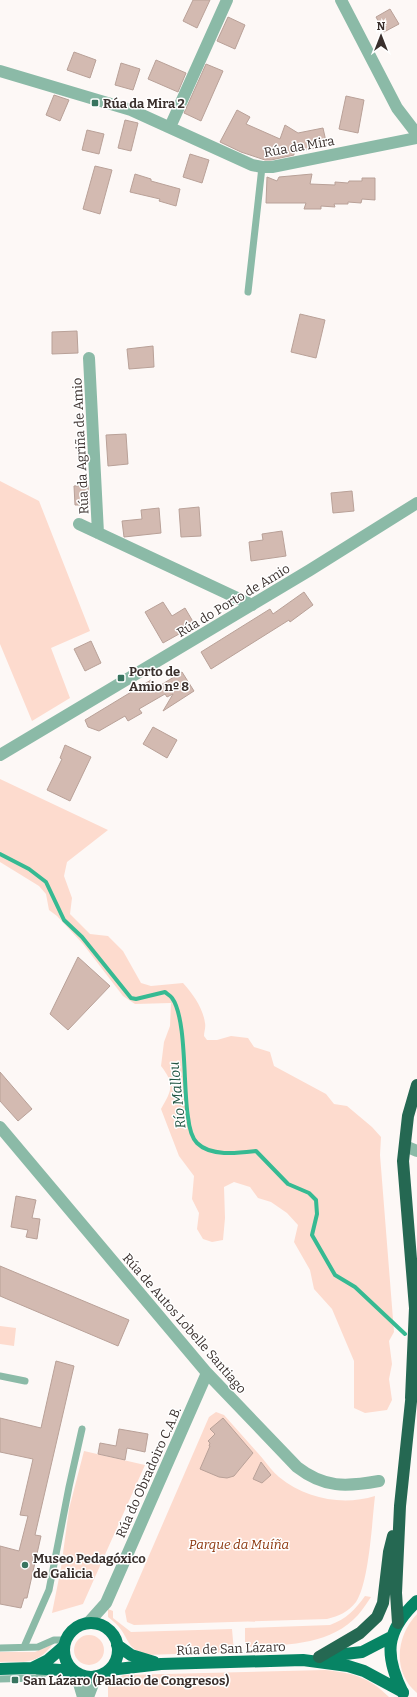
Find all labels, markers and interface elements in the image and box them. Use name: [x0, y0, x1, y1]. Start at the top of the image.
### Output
north arrow: [361, 16, 401, 56]
text: N: [377, 20, 386, 33]
place label: Rúa da Mira 2: [103, 96, 185, 111]
marker: Rúa da Mira 2: [90, 98, 100, 108]
street label: Rúa da Mira: [263, 133, 335, 160]
street label: Rúa da Agriña de Amio: [69, 377, 92, 515]
street label: Rúa do Porto de Amio: [174, 561, 293, 640]
place label: Porto de Amio nº 8: [129, 664, 189, 694]
marker: Porto de Amio nº 8: [116, 673, 126, 683]
water label: Río Mallou: [166, 1061, 189, 1129]
street label: Rúa de Autos Lobelle Santiago: [120, 1250, 249, 1396]
street label: Rúa do Obradoiro C.A.B.: [113, 1404, 184, 1540]
park label: Parque da Muíña: [189, 1537, 289, 1552]
place label: Museo Pedagóxico de Galicia: [33, 1551, 146, 1581]
marker: Museo Pedagóxico de Galicia: [20, 1560, 30, 1570]
street label: Rúa de San Lázaro: [176, 1639, 286, 1658]
place label: San Lázaro (Palacio de Congresos): [23, 1673, 229, 1688]
marker: San Lázaro (Palacio de Congresos): [10, 1675, 20, 1685]

